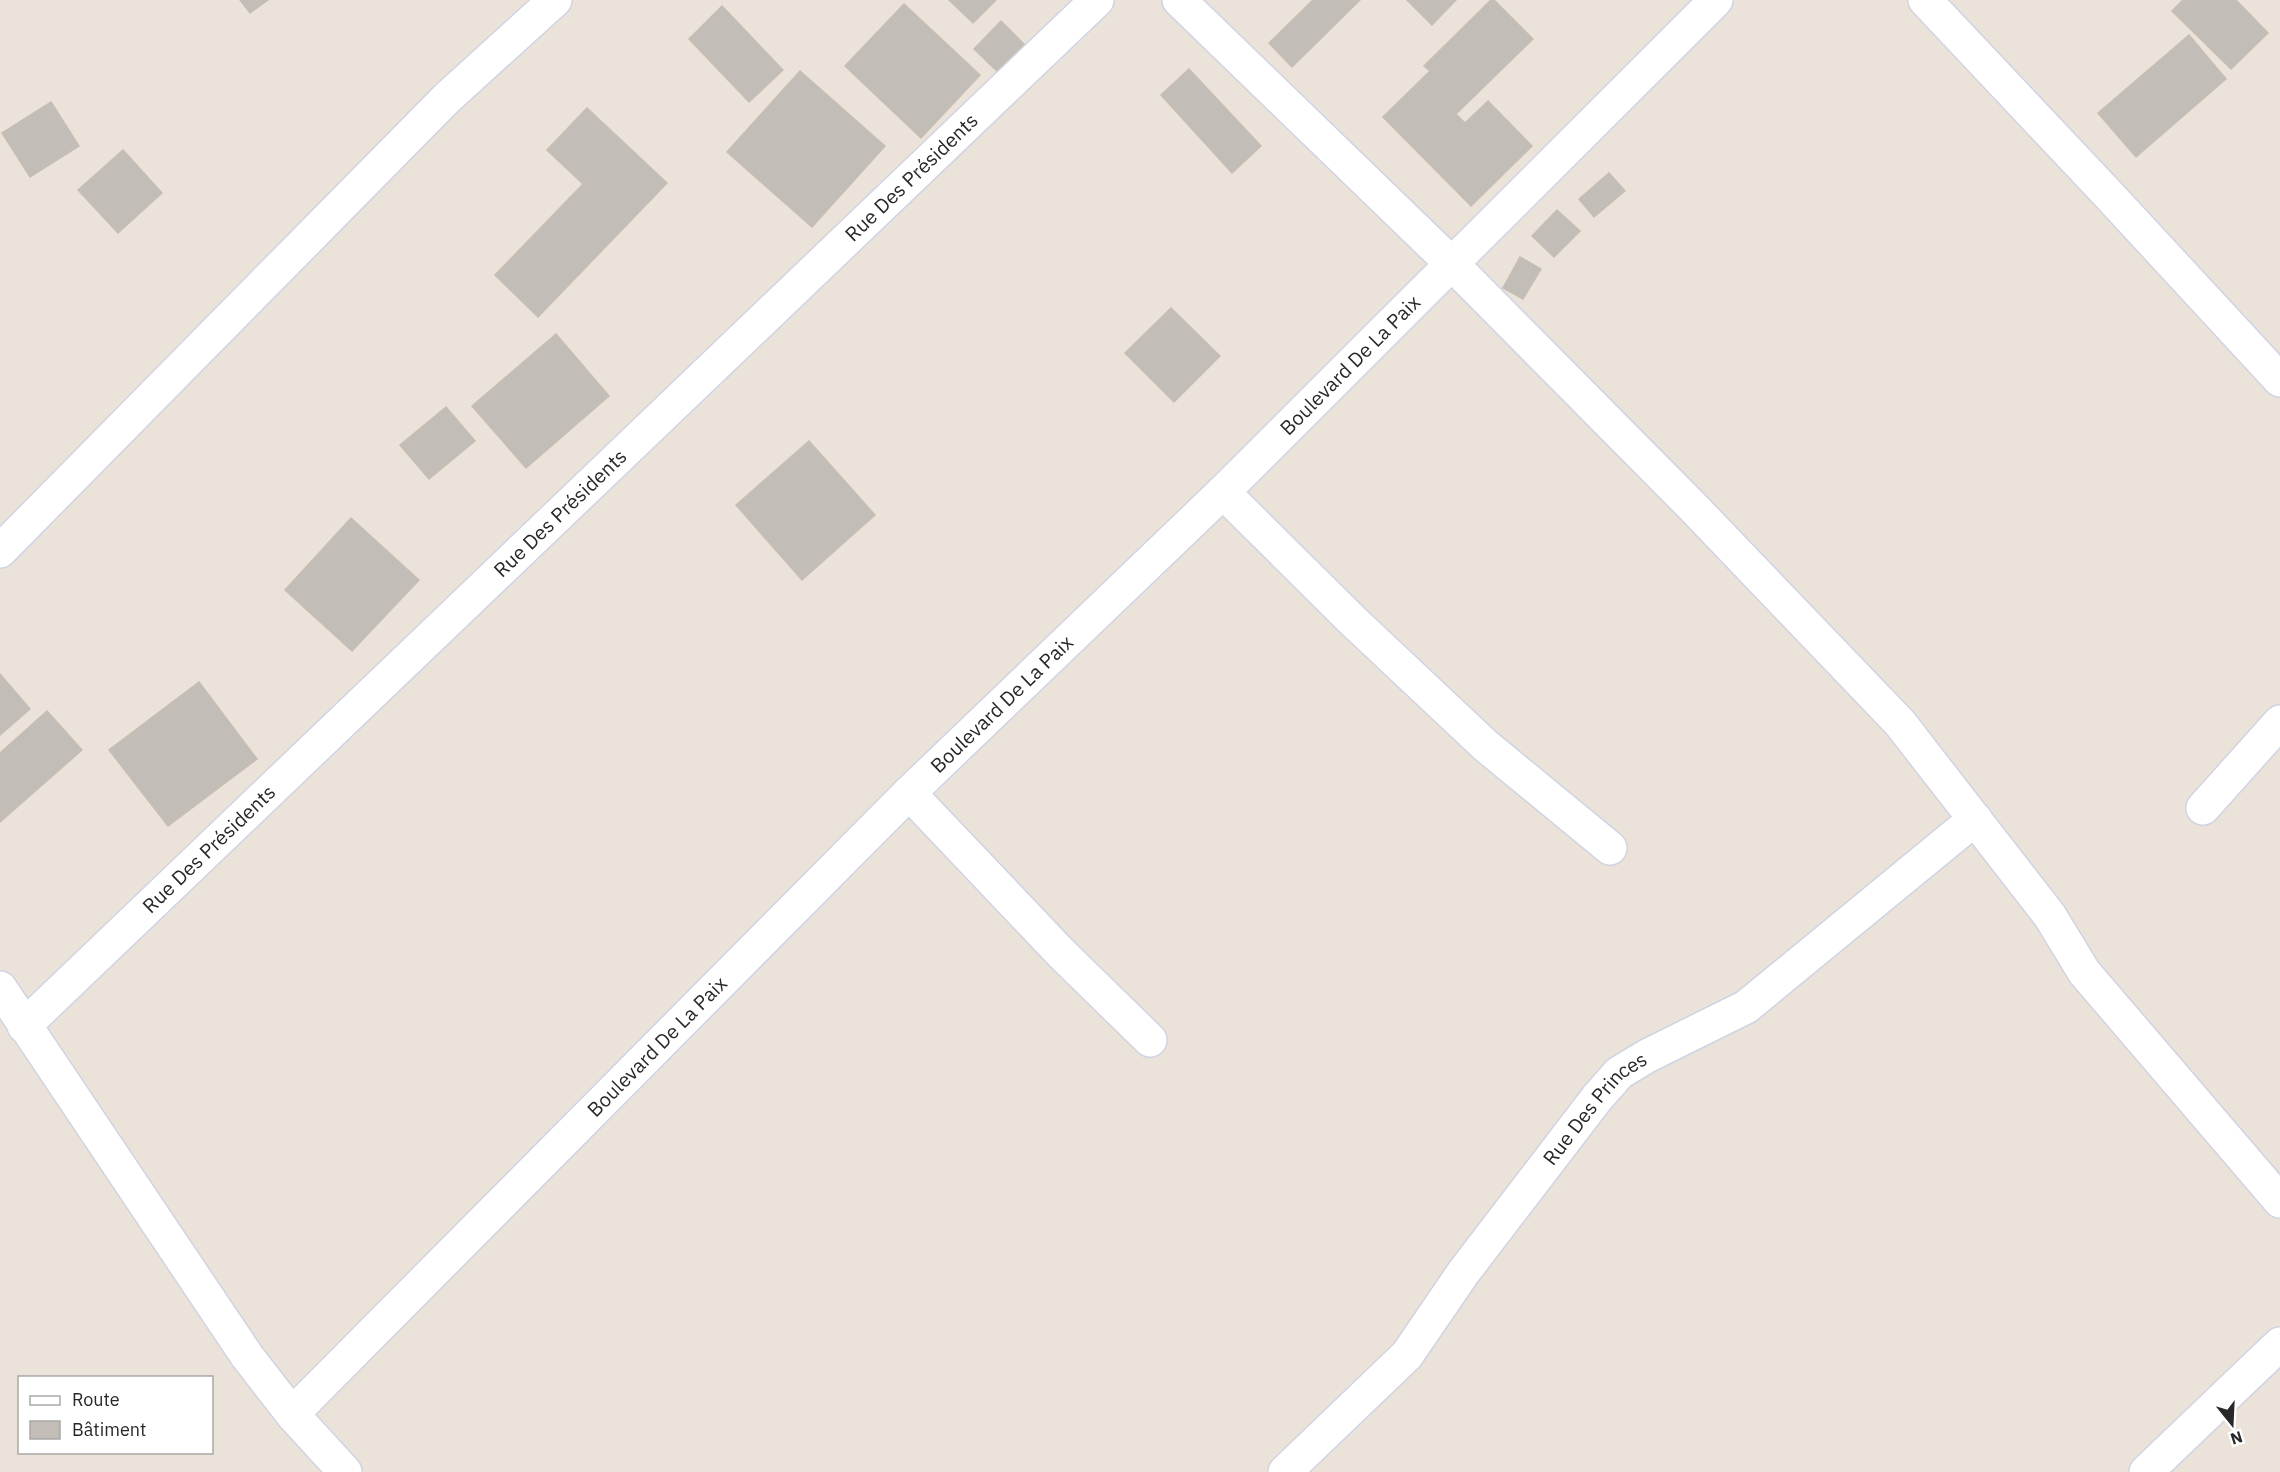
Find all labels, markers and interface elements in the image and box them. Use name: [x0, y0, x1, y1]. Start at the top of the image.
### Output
street label: Rue Des Présidents: [839, 107, 984, 247]
street label: Boulevard De La Paix: [1274, 289, 1426, 441]
street label: Rue Des Présidents: [488, 443, 632, 583]
street label: Boulevard De La Paix: [924, 629, 1079, 779]
street label: Rue Des Présidents: [136, 779, 281, 919]
street label: Boulevard De La Paix: [581, 970, 733, 1122]
street label: Rue Des Princes: [1536, 1045, 1652, 1170]
legend: [18, 1376, 213, 1454]
text: Route: [72, 1388, 120, 1411]
north arrow: [2202, 1394, 2262, 1454]
text: Bâtiment: [72, 1418, 146, 1441]
text: N: [2228, 1427, 2245, 1450]

